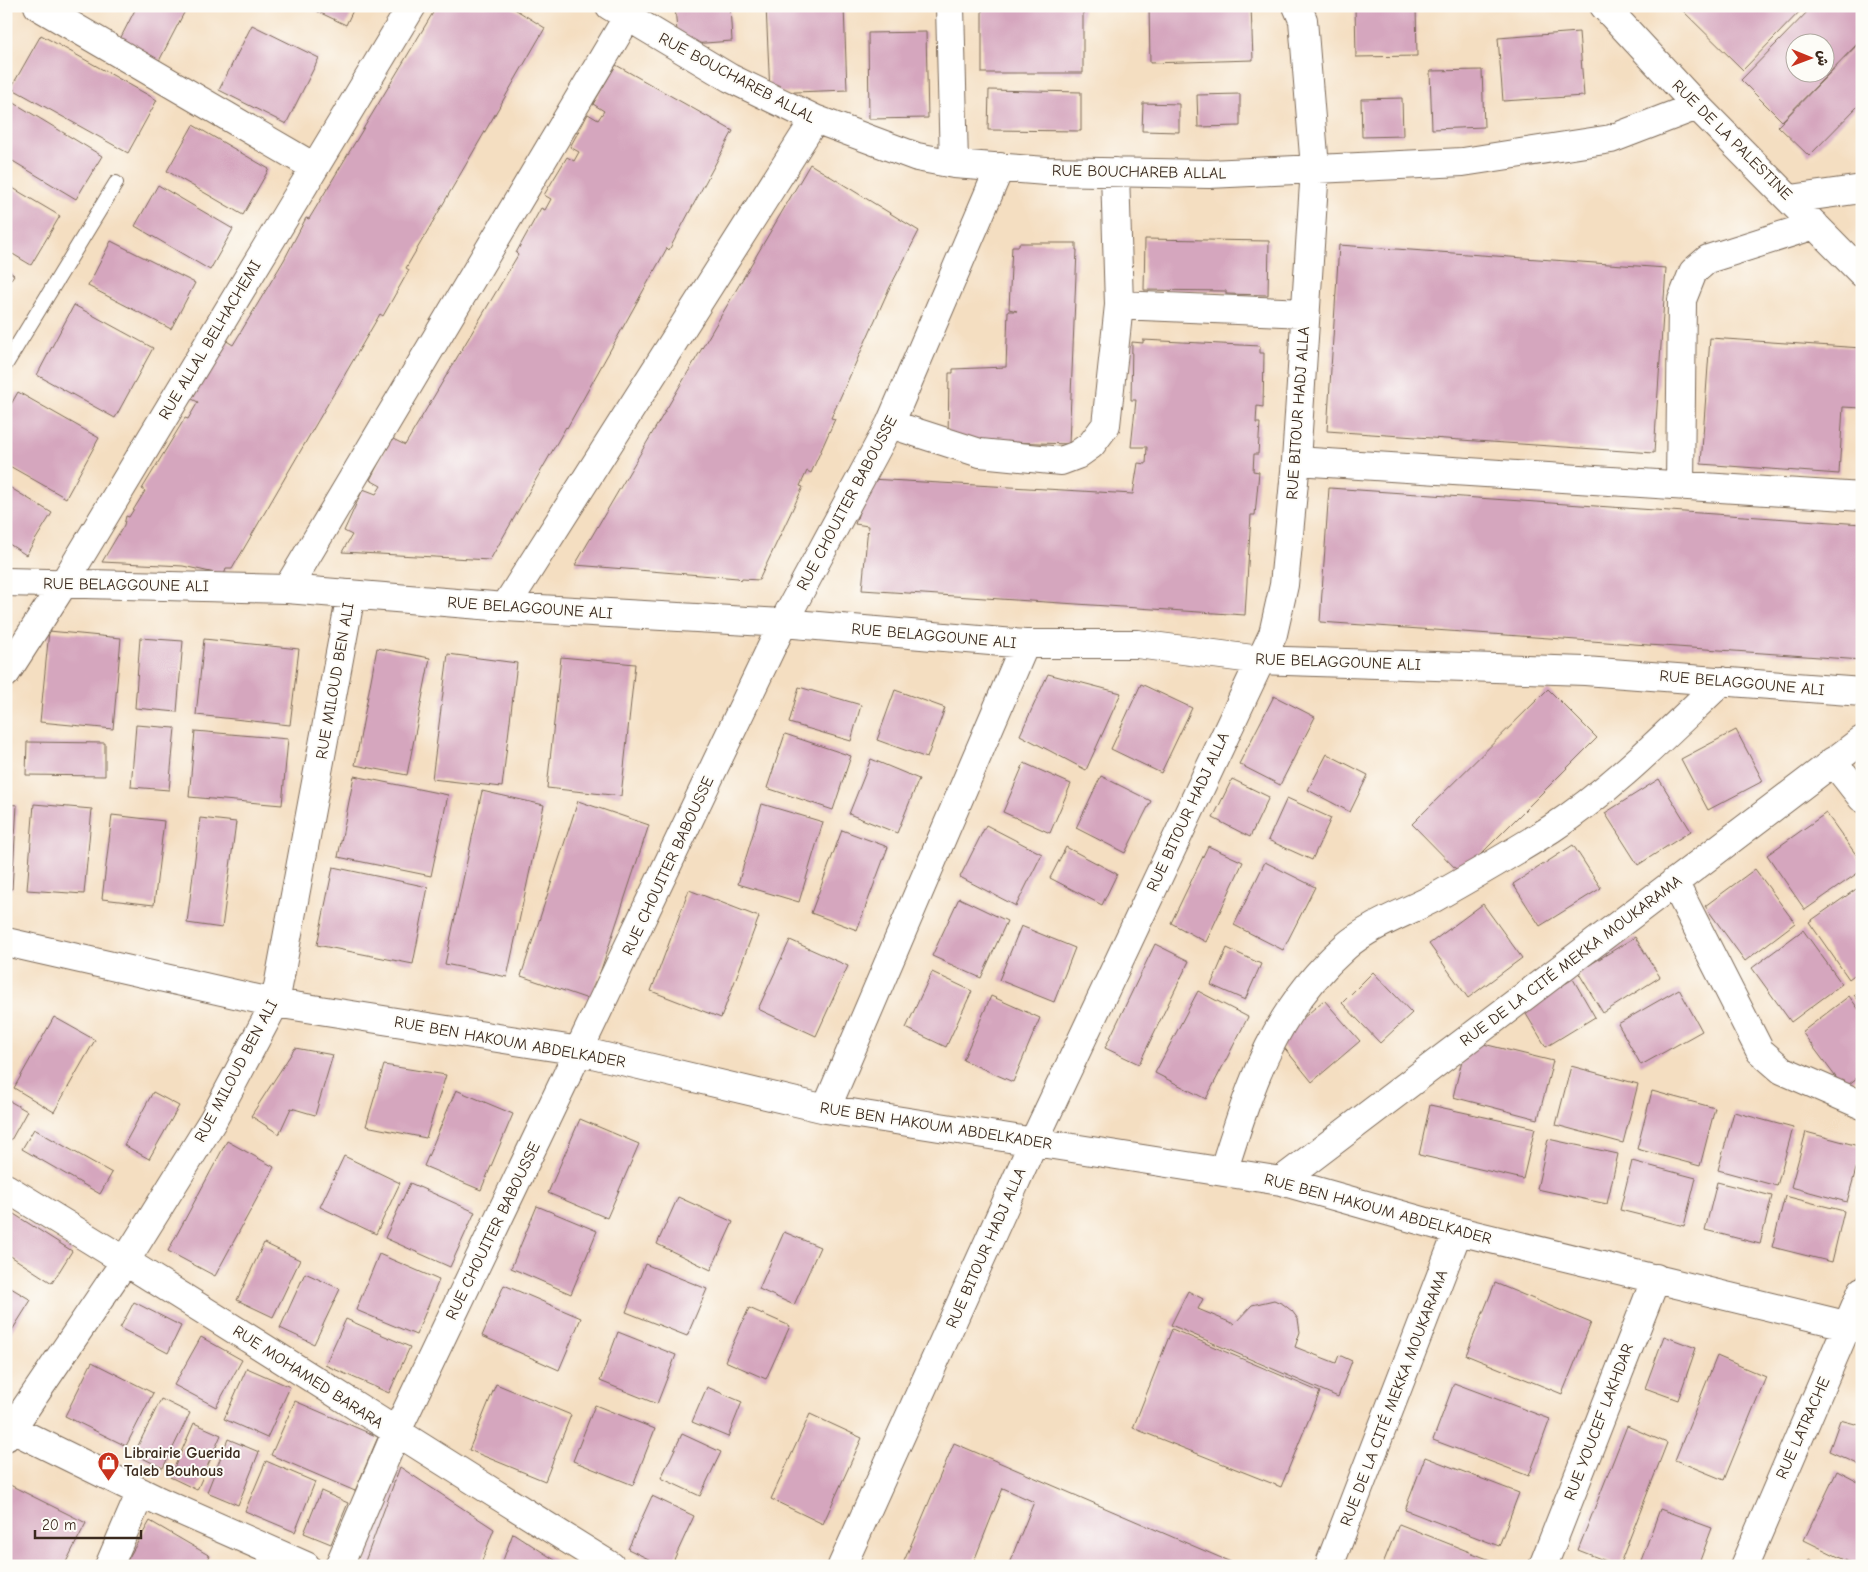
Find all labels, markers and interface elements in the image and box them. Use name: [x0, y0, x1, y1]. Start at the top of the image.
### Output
street label: RUE BOUCHAREB ALLAL: [656, 29, 818, 127]
north arrow: [1786, 32, 1836, 82]
text: ش: [1814, 50, 1831, 66]
street label: RUE DE LA PALESTINE: [1668, 76, 1796, 204]
street label: RUE BOUCHAREB ALLAL: [1052, 161, 1226, 183]
street label: RUE ALLAL BELHACHEMI: [155, 257, 265, 423]
street label: RUE BITOUR HADJ ALLA: [1283, 326, 1313, 500]
street label: RUE CHOUITER BABOUSSE: [793, 412, 901, 593]
street label: RUE BELAGGOUNE ALI: [43, 575, 209, 595]
street label: RUE BELAGGOUNE ALI: [447, 593, 613, 623]
street label: RUE MILOUD BEN ALI: [312, 601, 358, 761]
street label: RUE BELAGGOUNE ALI: [851, 620, 1017, 652]
street label: RUE BELAGGOUNE ALI: [1255, 650, 1421, 674]
street label: RUE BELAGGOUNE ALI: [1659, 667, 1825, 699]
street label: RUE BITOUR HADJ ALLA: [1143, 730, 1233, 894]
street label: RUE CHOUITER BABOUSSE: [619, 773, 718, 958]
street label: RUE DE LA CITÉ MEKKA MOUKARAMA: [1456, 871, 1685, 1050]
street label: RUE MILOUD BEN ALI: [191, 997, 281, 1145]
street label: RUE BEN HAKOUM ABDELKADER: [393, 1013, 628, 1071]
street label: RUE BEN HAKOUM ABDELKADER: [819, 1099, 1054, 1153]
street label: RUE CHOUITER BABOUSSE: [442, 1139, 544, 1323]
street label: RUE BITOUR HADJ ALLA: [942, 1165, 1030, 1331]
street label: RUE BEN HAKOUM ABDELKADER: [1262, 1170, 1494, 1248]
street label: RUE DE LA CITÉ MEKKA MOUKARAMA: [1336, 1267, 1451, 1529]
street label: RUE MOHAMED BARARA: [230, 1322, 386, 1432]
street label: RUE YOUCEF LAKHDAR: [1561, 1341, 1637, 1503]
street label: RUE LATRACHE: [1772, 1374, 1834, 1482]
place label: Librairie Guerida Taleb Bouhous: [124, 1444, 241, 1480]
shop icon: Librairie Guerida Taleb Bouhous: [96, 1450, 120, 1481]
scale bar: [35, 1507, 141, 1539]
text: 20 m: [42, 1516, 76, 1534]

